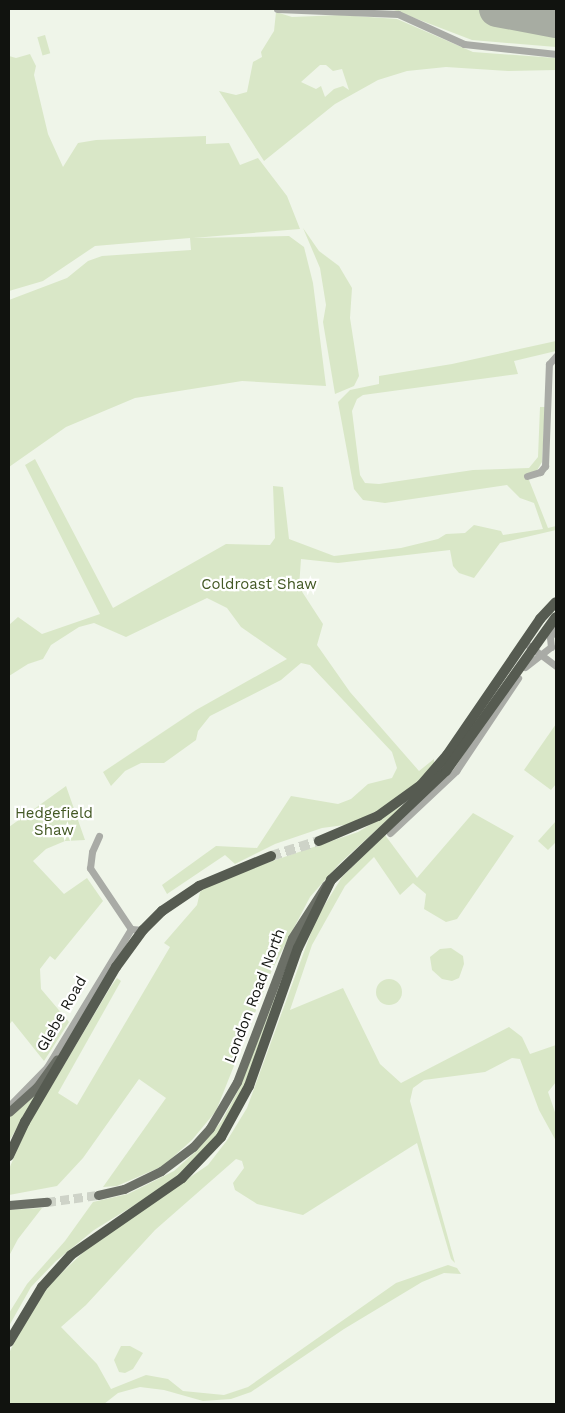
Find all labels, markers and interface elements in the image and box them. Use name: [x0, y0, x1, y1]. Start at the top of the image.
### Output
park label: Coldroast Shaw: [201, 576, 317, 594]
park label: Hedgefield Shaw: [15, 804, 93, 839]
street label: London Road North: [221, 926, 289, 1066]
street label: Glebe Road: [33, 973, 91, 1055]

